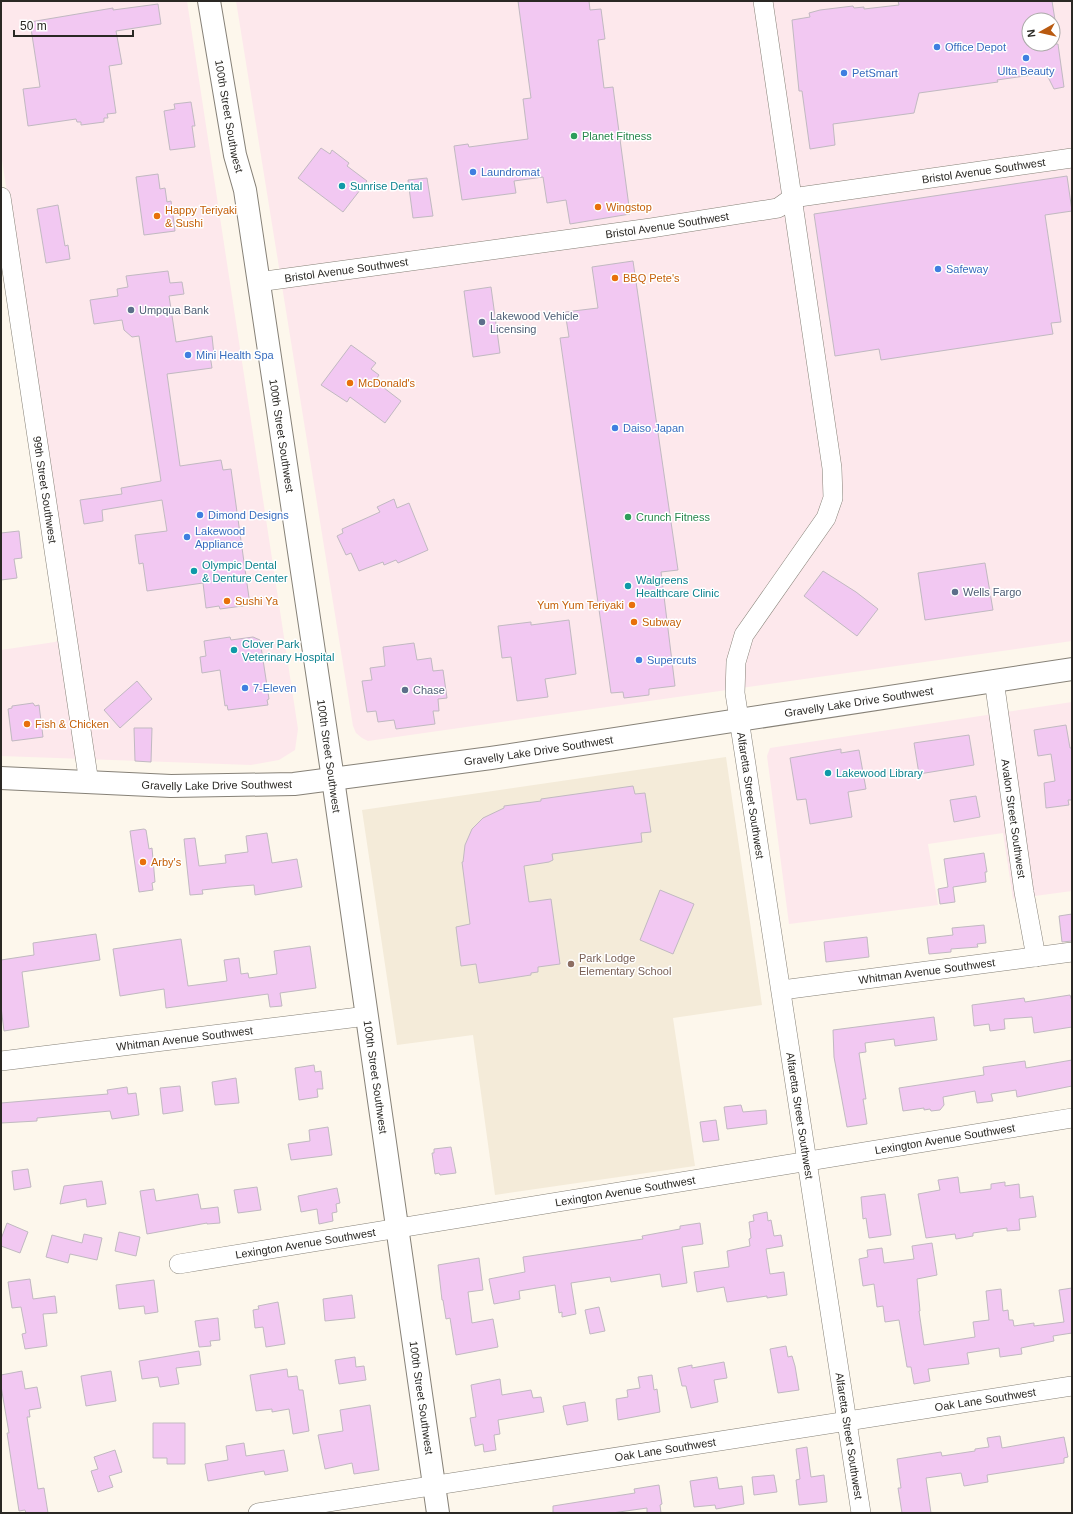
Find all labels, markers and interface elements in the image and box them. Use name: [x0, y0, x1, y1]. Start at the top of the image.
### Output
scale bar: [14, 12, 133, 38]
north arrow: [1021, 12, 1061, 52]
text: 50 m: [20, 19, 47, 33]
text: N: [1025, 29, 1038, 38]
place label: Office Depot: [945, 41, 1006, 53]
marker: Office Depot: [932, 42, 942, 52]
marker: Ulta Beauty: [1021, 53, 1031, 63]
street label: 100th Street Southwest: [213, 59, 246, 174]
place label: Ulta Beauty: [998, 65, 1055, 77]
place label: PetSmart: [852, 67, 898, 79]
marker: PetSmart: [839, 68, 849, 78]
place label: Planet Fitness: [582, 130, 652, 142]
marker: Planet Fitness: [569, 131, 579, 141]
street label: Bristol Avenue Southwest: [921, 156, 1046, 185]
place label: Laundromat: [481, 166, 540, 178]
marker: Laundromat: [468, 167, 478, 177]
place label: Sunrise Dental: [350, 180, 422, 192]
marker: Sunrise Dental: [337, 181, 347, 191]
place label: Wingstop: [606, 201, 652, 213]
marker: Wingstop: [593, 202, 603, 212]
place label: Happy Teriyaki & Sushi: [165, 204, 237, 229]
street label: Bristol Avenue Southwest: [605, 210, 730, 240]
marker: Happy Teriyaki & Sushi: [152, 211, 162, 221]
street label: Bristol Avenue Southwest: [284, 255, 409, 284]
place label: Safeway: [946, 263, 989, 275]
marker: Safeway: [933, 264, 943, 274]
place label: BBQ Pete's: [623, 272, 680, 284]
marker: BBQ Pete's: [610, 273, 620, 283]
place label: Umpqua Bank: [139, 304, 209, 316]
marker: Umpqua Bank: [126, 305, 136, 315]
place label: Lakewood Vehicle Licensing: [490, 310, 579, 335]
marker: Lakewood Vehicle Licensing: [477, 317, 487, 327]
place label: Mini Health Spa: [196, 349, 275, 361]
marker: Mini Health Spa: [183, 350, 193, 360]
place label: McDonald's: [358, 377, 416, 389]
street label: 100th Street Southwest: [267, 378, 296, 493]
marker: McDonald's: [345, 378, 355, 388]
place label: Daiso Japan: [623, 422, 684, 434]
marker: Daiso Japan: [610, 423, 620, 433]
street label: 99th Street Southwest: [31, 435, 59, 544]
place label: Dimond Designs: [208, 509, 289, 521]
marker: Dimond Designs: [195, 510, 205, 520]
place label: Crunch Fitness: [636, 511, 710, 523]
marker: Crunch Fitness: [623, 512, 633, 522]
place label: Lakewood Appliance: [195, 525, 245, 550]
marker: Lakewood Appliance: [182, 532, 192, 542]
place label: Olympic Dental & Denture Center: [202, 559, 288, 584]
marker: Olympic Dental & Denture Center: [189, 566, 199, 576]
place label: Walgreens Healthcare Clinic: [636, 574, 720, 599]
marker: Walgreens Healthcare Clinic: [623, 581, 633, 591]
place label: Wells Fargo: [963, 586, 1021, 598]
marker: Wells Fargo: [950, 587, 960, 597]
place label: Sushi Ya: [235, 595, 279, 607]
marker: Sushi Ya: [222, 596, 232, 606]
place label: Yum Yum Teriyaki: [537, 599, 624, 611]
marker: Yum Yum Teriyaki: [627, 600, 637, 610]
place label: Subway: [642, 616, 682, 628]
marker: Subway: [629, 617, 639, 627]
place label: Clover Park Veterinary Hospital: [242, 638, 334, 663]
marker: Clover Park Veterinary Hospital: [229, 645, 239, 655]
place label: Supercuts: [647, 654, 697, 666]
marker: Supercuts: [634, 655, 644, 665]
place label: 7-Eleven: [253, 682, 296, 694]
marker: 7-Eleven: [240, 683, 250, 693]
place label: Chase: [413, 684, 445, 696]
street label: Gravelly Lake Drive Southwest: [783, 684, 934, 719]
marker: Chase: [400, 685, 410, 695]
street label: 100th Street Southwest: [315, 699, 343, 813]
place label: Fish & Chicken: [35, 718, 109, 730]
marker: Fish & Chicken: [22, 719, 32, 729]
street label: Alfaretta Street Southwest: [735, 731, 766, 860]
street label: Gravelly Lake Drive Southwest: [463, 733, 614, 768]
street label: Avalon Street Southwest: [999, 758, 1028, 879]
place label: Lakewood Library: [836, 767, 923, 779]
marker: Lakewood Library: [823, 768, 833, 778]
street label: Gravelly Lake Drive Southwest: [141, 778, 292, 792]
place label: Arby's: [151, 856, 182, 868]
marker: Arby's: [138, 857, 148, 867]
place label: Park Lodge Elementary School: [579, 952, 671, 977]
street label: Whitman Avenue Southwest: [858, 956, 996, 986]
marker: Park Lodge Elementary School: [566, 959, 576, 969]
street label: 100th Street Southwest: [362, 1019, 390, 1134]
street label: Whitman Avenue Southwest: [116, 1024, 254, 1053]
street label: Alfaretta Street Southwest: [784, 1052, 816, 1180]
street label: Lexington Avenue Southwest: [874, 1121, 1016, 1156]
street label: Lexington Avenue Southwest: [554, 1174, 696, 1208]
street label: Lexington Avenue Southwest: [234, 1226, 376, 1261]
street label: 100th Street Southwest: [407, 1340, 436, 1455]
street label: Alfaretta Street Southwest: [834, 1372, 865, 1500]
street label: Oak Lane Southwest: [934, 1386, 1037, 1413]
street label: Oak Lane Southwest: [614, 1436, 717, 1463]

